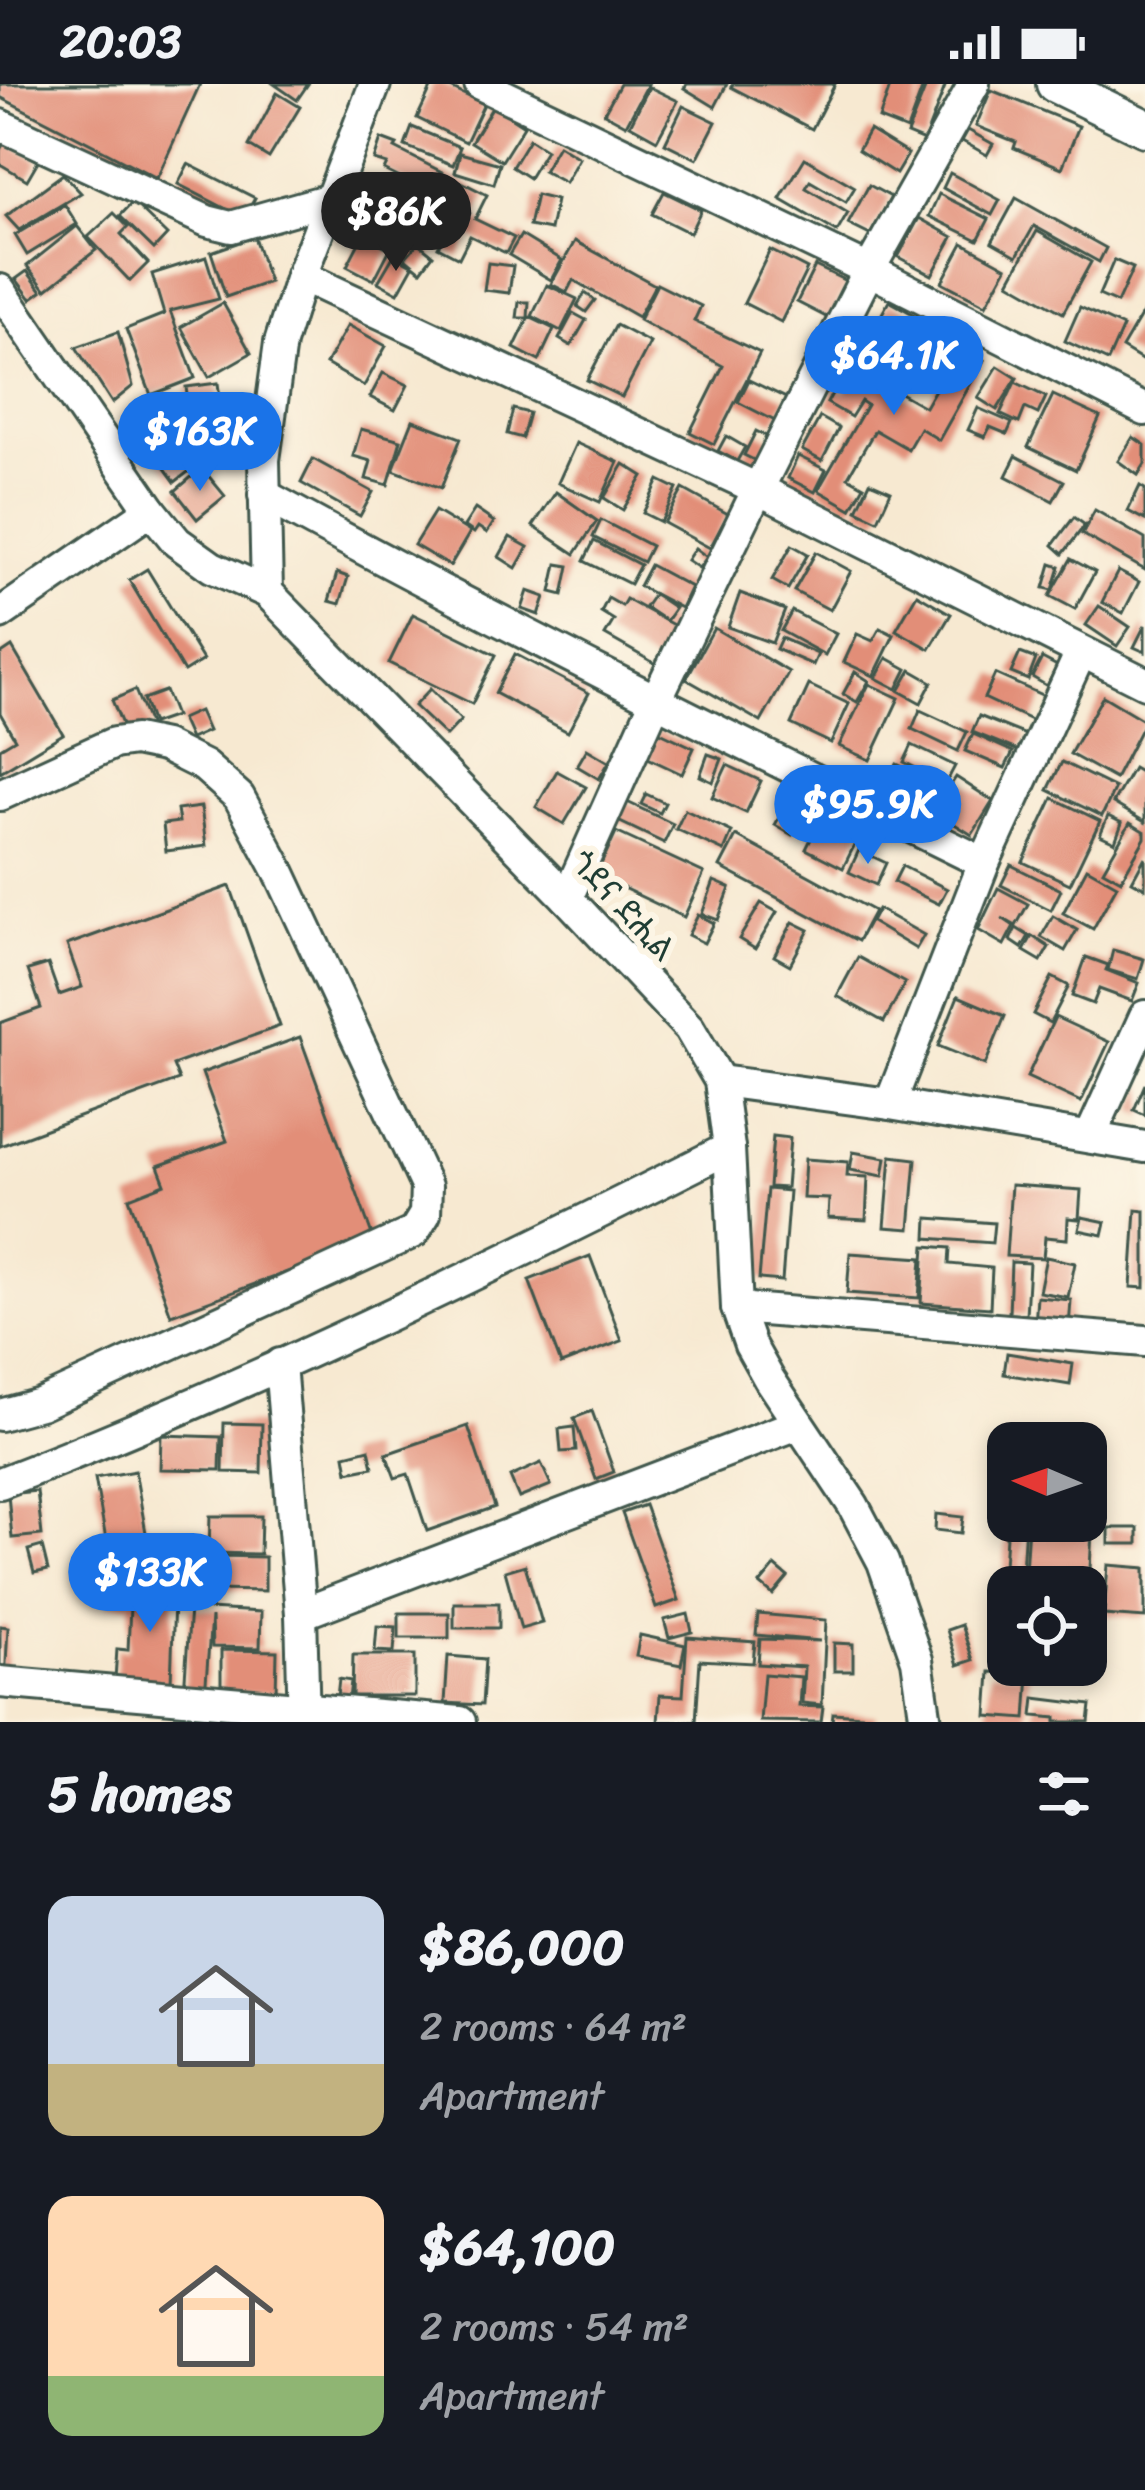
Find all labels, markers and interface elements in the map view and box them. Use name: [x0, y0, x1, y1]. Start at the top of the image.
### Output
text: 20:03: [60, 2, 181, 82]
pin: $86K: [325, 172, 467, 274]
text: $86K: [348, 176, 444, 245]
pin: $64.1K: [796, 316, 992, 418]
text: $64.1K: [832, 320, 957, 389]
pin: $163K: [116, 392, 284, 494]
text: $163K: [145, 396, 255, 465]
pin: $95.9K: [770, 765, 966, 867]
text: $95.9K: [801, 769, 935, 838]
street label: ጎደና ድሒል: [556, 837, 691, 975]
north arrow: [987, 1422, 1107, 1542]
map controls: [987, 1422, 1107, 1686]
pin: $133K: [66, 1533, 234, 1635]
text: $133K: [95, 1537, 205, 1606]
button: locate: [987, 1566, 1107, 1686]
text: 5 homes: [48, 1749, 231, 1839]
icon: filters: [1031, 1761, 1097, 1827]
text: $86,000: [420, 1902, 624, 1992]
icon: home: [144, 1944, 288, 2088]
text: 2 rooms · 64 m²: [420, 1992, 687, 2061]
text: Apartment: [420, 2061, 604, 2130]
text: $64,100: [420, 2202, 615, 2292]
icon: home: [144, 2244, 288, 2388]
text: 2 rooms · 54 m²: [420, 2292, 689, 2361]
text: Apartment: [420, 2361, 604, 2430]

